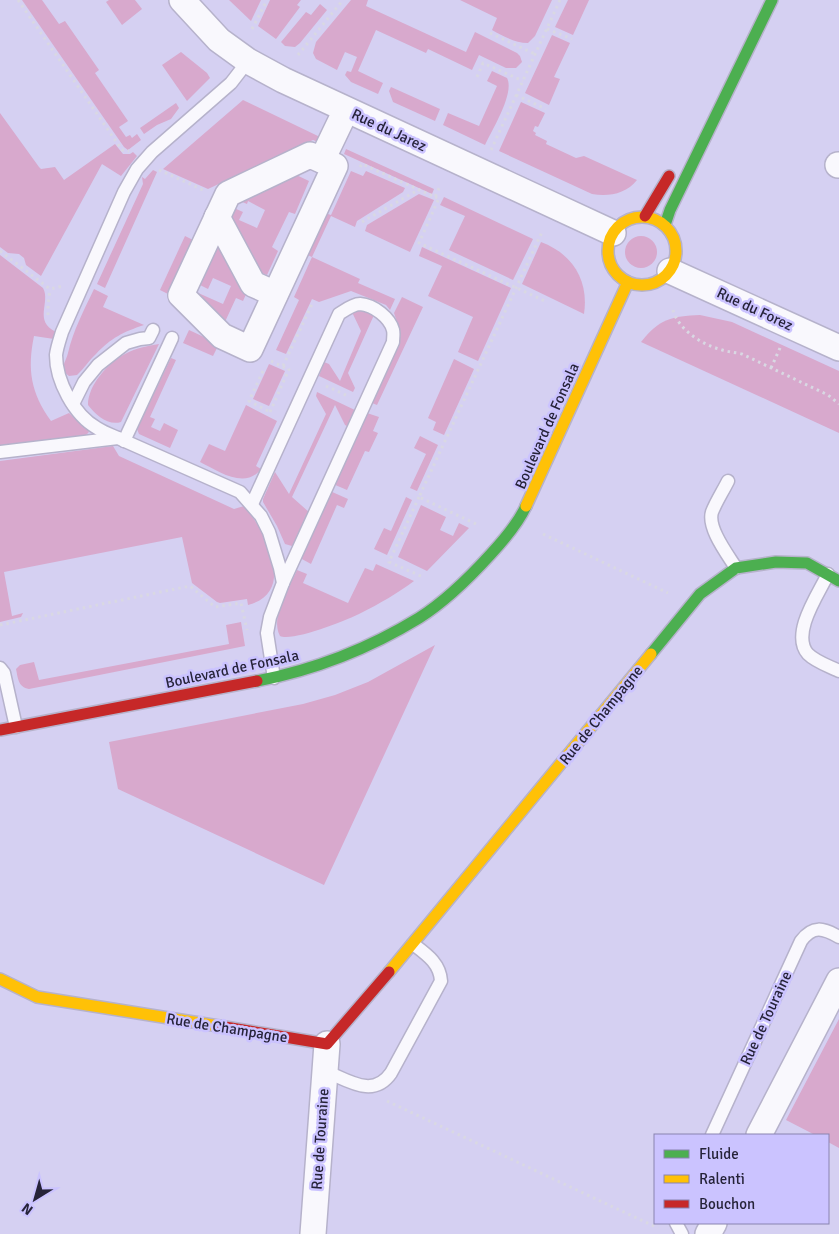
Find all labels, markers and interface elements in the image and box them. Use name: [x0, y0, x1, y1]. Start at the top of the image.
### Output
street label: Rue du Jarez: [349, 105, 430, 155]
street label: Rue du Forez: [714, 284, 796, 335]
street label: Boulevard de Fonsala: [511, 360, 583, 492]
street label: Boulevard de Fonsala: [164, 646, 300, 692]
street label: Rue de Champagne: [556, 662, 646, 768]
street label: Rue de Touraine: [736, 968, 796, 1068]
street label: Rue de Champagne: [165, 1010, 289, 1046]
street label: Rue de Touraine: [307, 1088, 333, 1190]
legend: [654, 1134, 829, 1224]
text: Fluide: [699, 1145, 739, 1163]
text: Ralenti: [699, 1170, 745, 1188]
north arrow: [10, 1174, 60, 1224]
text: Bouchon: [699, 1195, 755, 1213]
text: N: [18, 1199, 36, 1219]

